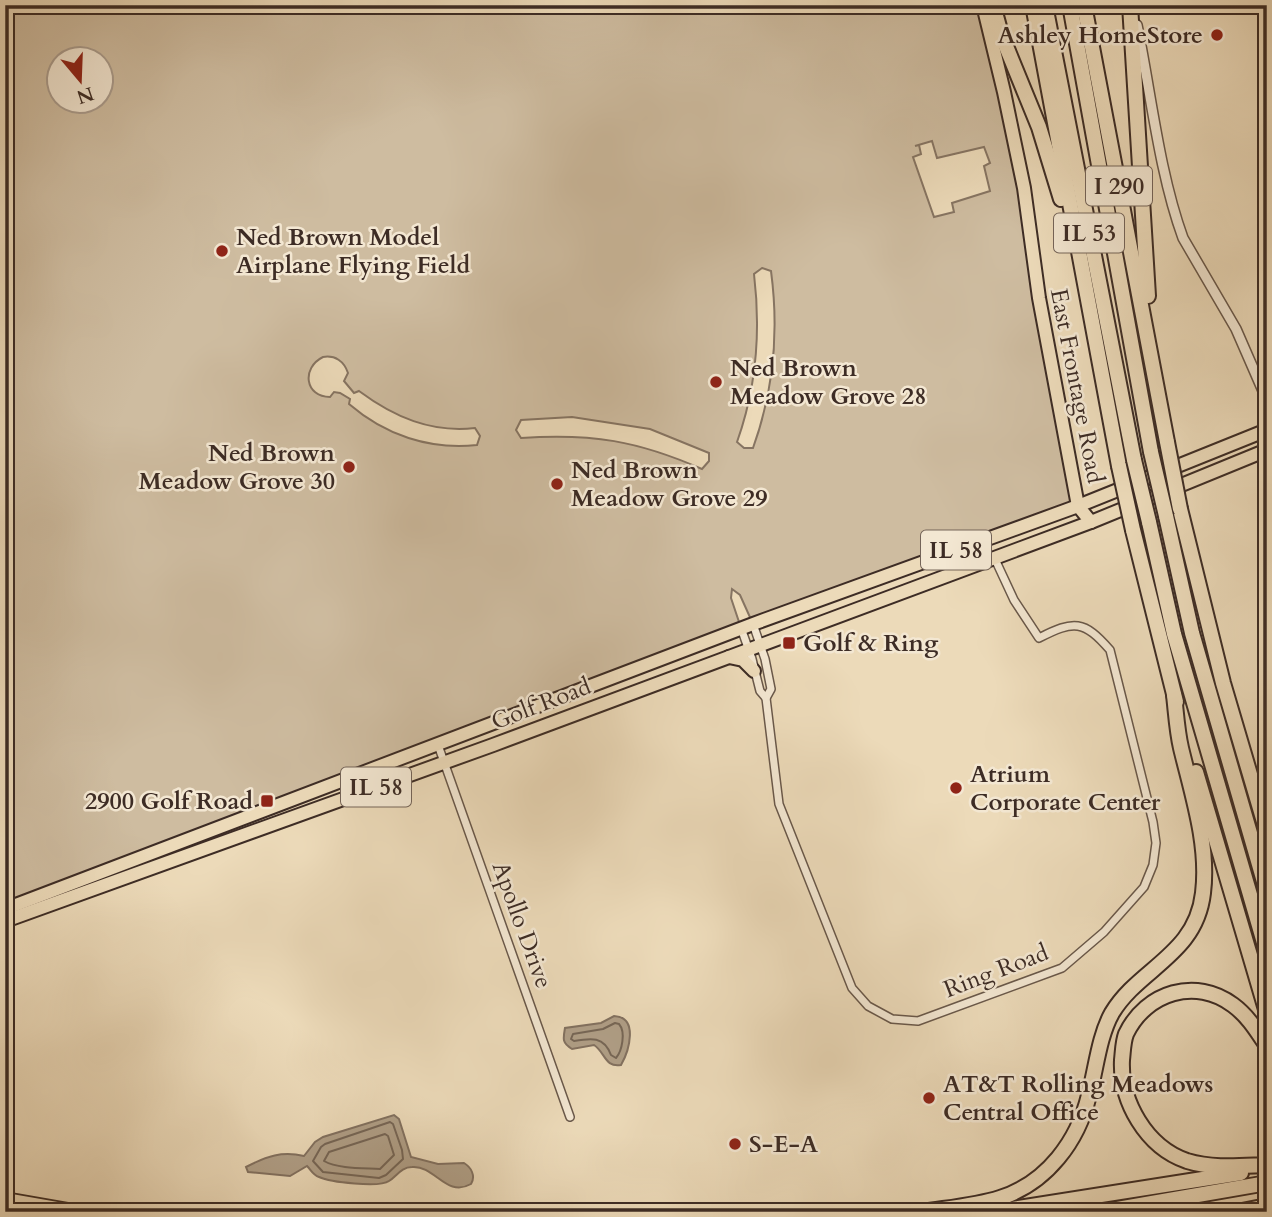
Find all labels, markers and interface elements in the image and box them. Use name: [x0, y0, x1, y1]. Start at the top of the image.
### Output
place label: Ashley HomeStore: [997, 19, 1203, 52]
marker: Ashley HomeStore: [1209, 27, 1225, 43]
north arrow: [46, 46, 116, 116]
text: N: [73, 80, 97, 110]
road number: I 290: [1086, 167, 1152, 206]
road number: IL 53: [1054, 214, 1124, 252]
place label: Ned Brown Model Airplane Flying Field: [236, 221, 471, 282]
marker: Ned Brown Model Airplane Flying Field: [214, 243, 230, 259]
street label: East Frontage Road: [1042, 286, 1112, 486]
place label: Ned Brown Meadow Grove 28: [730, 352, 926, 413]
marker: Ned Brown Meadow Grove 28: [708, 374, 724, 390]
place label: Ned Brown Meadow Grove 30: [139, 437, 336, 498]
place label: Ned Brown Meadow Grove 29: [571, 454, 767, 515]
marker: Ned Brown Meadow Grove 30: [341, 459, 357, 475]
marker: Ned Brown Meadow Grove 29: [549, 476, 565, 492]
road number: IL 58: [921, 530, 991, 570]
place label: Golf & Ring: [803, 627, 939, 660]
marker: Golf & Ring: [781, 635, 797, 651]
street label: Golf Road: [486, 670, 596, 738]
place label: Atrium Corporate Center: [970, 758, 1161, 819]
road number: IL 58: [341, 768, 411, 806]
marker: Atrium Corporate Center: [948, 780, 964, 796]
place label: 2900 Golf Road: [85, 785, 253, 818]
marker: 2900 Golf Road: [259, 793, 275, 809]
street label: Apollo Drive: [484, 857, 560, 993]
street label: Ring Road: [939, 936, 1053, 1006]
place label: AT&T Rolling Meadows Central Office: [943, 1068, 1213, 1129]
marker: AT&T Rolling Meadows Central Office: [921, 1090, 937, 1106]
place label: S-E-A: [749, 1128, 818, 1161]
marker: S-E-A: [727, 1136, 743, 1152]

